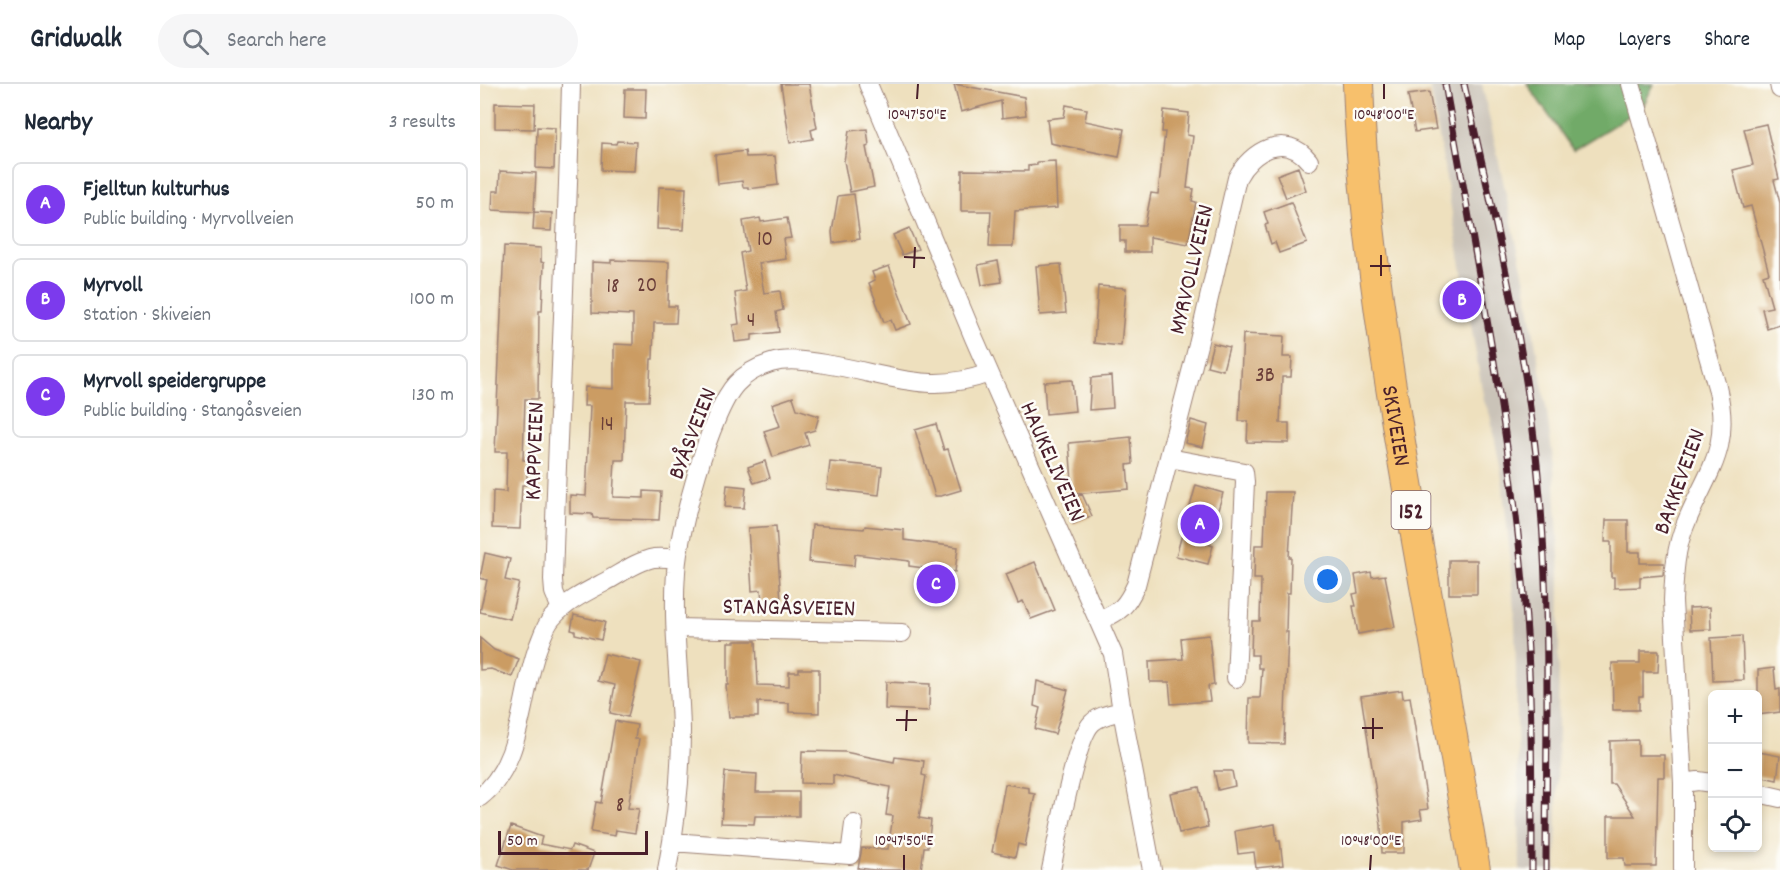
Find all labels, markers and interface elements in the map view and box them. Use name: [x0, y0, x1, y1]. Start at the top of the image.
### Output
search box: [158, 14, 578, 68]
text: Gridwalk: [30, 21, 122, 61]
icon: search: [179, 25, 212, 58]
text: Search here: [227, 26, 327, 57]
text: Map: [1554, 26, 1585, 56]
text: Layers: [1618, 26, 1671, 56]
text: Share: [1704, 26, 1750, 56]
text: Nearby: [24, 105, 92, 142]
text: 10°47'50"E: [888, 105, 946, 127]
text: 10°48'00"E: [1354, 105, 1414, 127]
text: 3 results: [389, 109, 456, 137]
text: Fjelltun kulturhus: [83, 175, 230, 206]
text: A: [40, 190, 51, 218]
text: 50 m: [416, 190, 454, 218]
street label: MYRVOLLVEIEN: [1161, 201, 1224, 338]
text: Public building · Myrvollveien: [83, 206, 294, 234]
house number: 10: [757, 226, 773, 256]
text: Myrvoll: [83, 271, 142, 302]
house number: 20: [637, 272, 657, 302]
house number: 18: [606, 273, 620, 303]
pin: B: [1442, 278, 1482, 322]
text: B: [41, 286, 50, 314]
text: 100 m: [410, 286, 454, 314]
text: Station · Skiveien: [83, 302, 211, 330]
house number: 4: [747, 307, 755, 337]
house number: 3B: [1255, 362, 1275, 392]
text: Myrvoll speidergruppe: [83, 367, 266, 398]
text: C: [41, 382, 50, 410]
text: 130 m: [412, 382, 454, 410]
street label: BYÅSVEIEN: [661, 383, 727, 485]
street label: SKIVEIEN: [1371, 383, 1418, 469]
street label: HAUKELIVEIEN: [1010, 396, 1093, 528]
text: Public building · Stangåsveien: [83, 398, 302, 426]
street label: KAPPVEIEN: [517, 401, 555, 501]
house number: 14: [600, 411, 614, 441]
street label: BAKKEVEIEN: [1646, 424, 1716, 540]
road number: 152: [1392, 491, 1430, 529]
pin: A: [1180, 502, 1220, 546]
pin: C: [916, 562, 956, 606]
your location: [1313, 565, 1342, 594]
street label: STANGÅSVEIEN: [722, 591, 856, 627]
map controls: [1708, 690, 1762, 852]
button: +: [1708, 690, 1762, 744]
button: −: [1708, 744, 1762, 798]
house number: 8: [616, 792, 624, 822]
button: locate: [1708, 798, 1762, 852]
scale bar: [498, 828, 648, 856]
text: 50 m: [507, 830, 538, 853]
text: 10°47'50"E: [875, 831, 933, 853]
text: 10°48'00"E: [1341, 831, 1401, 853]

